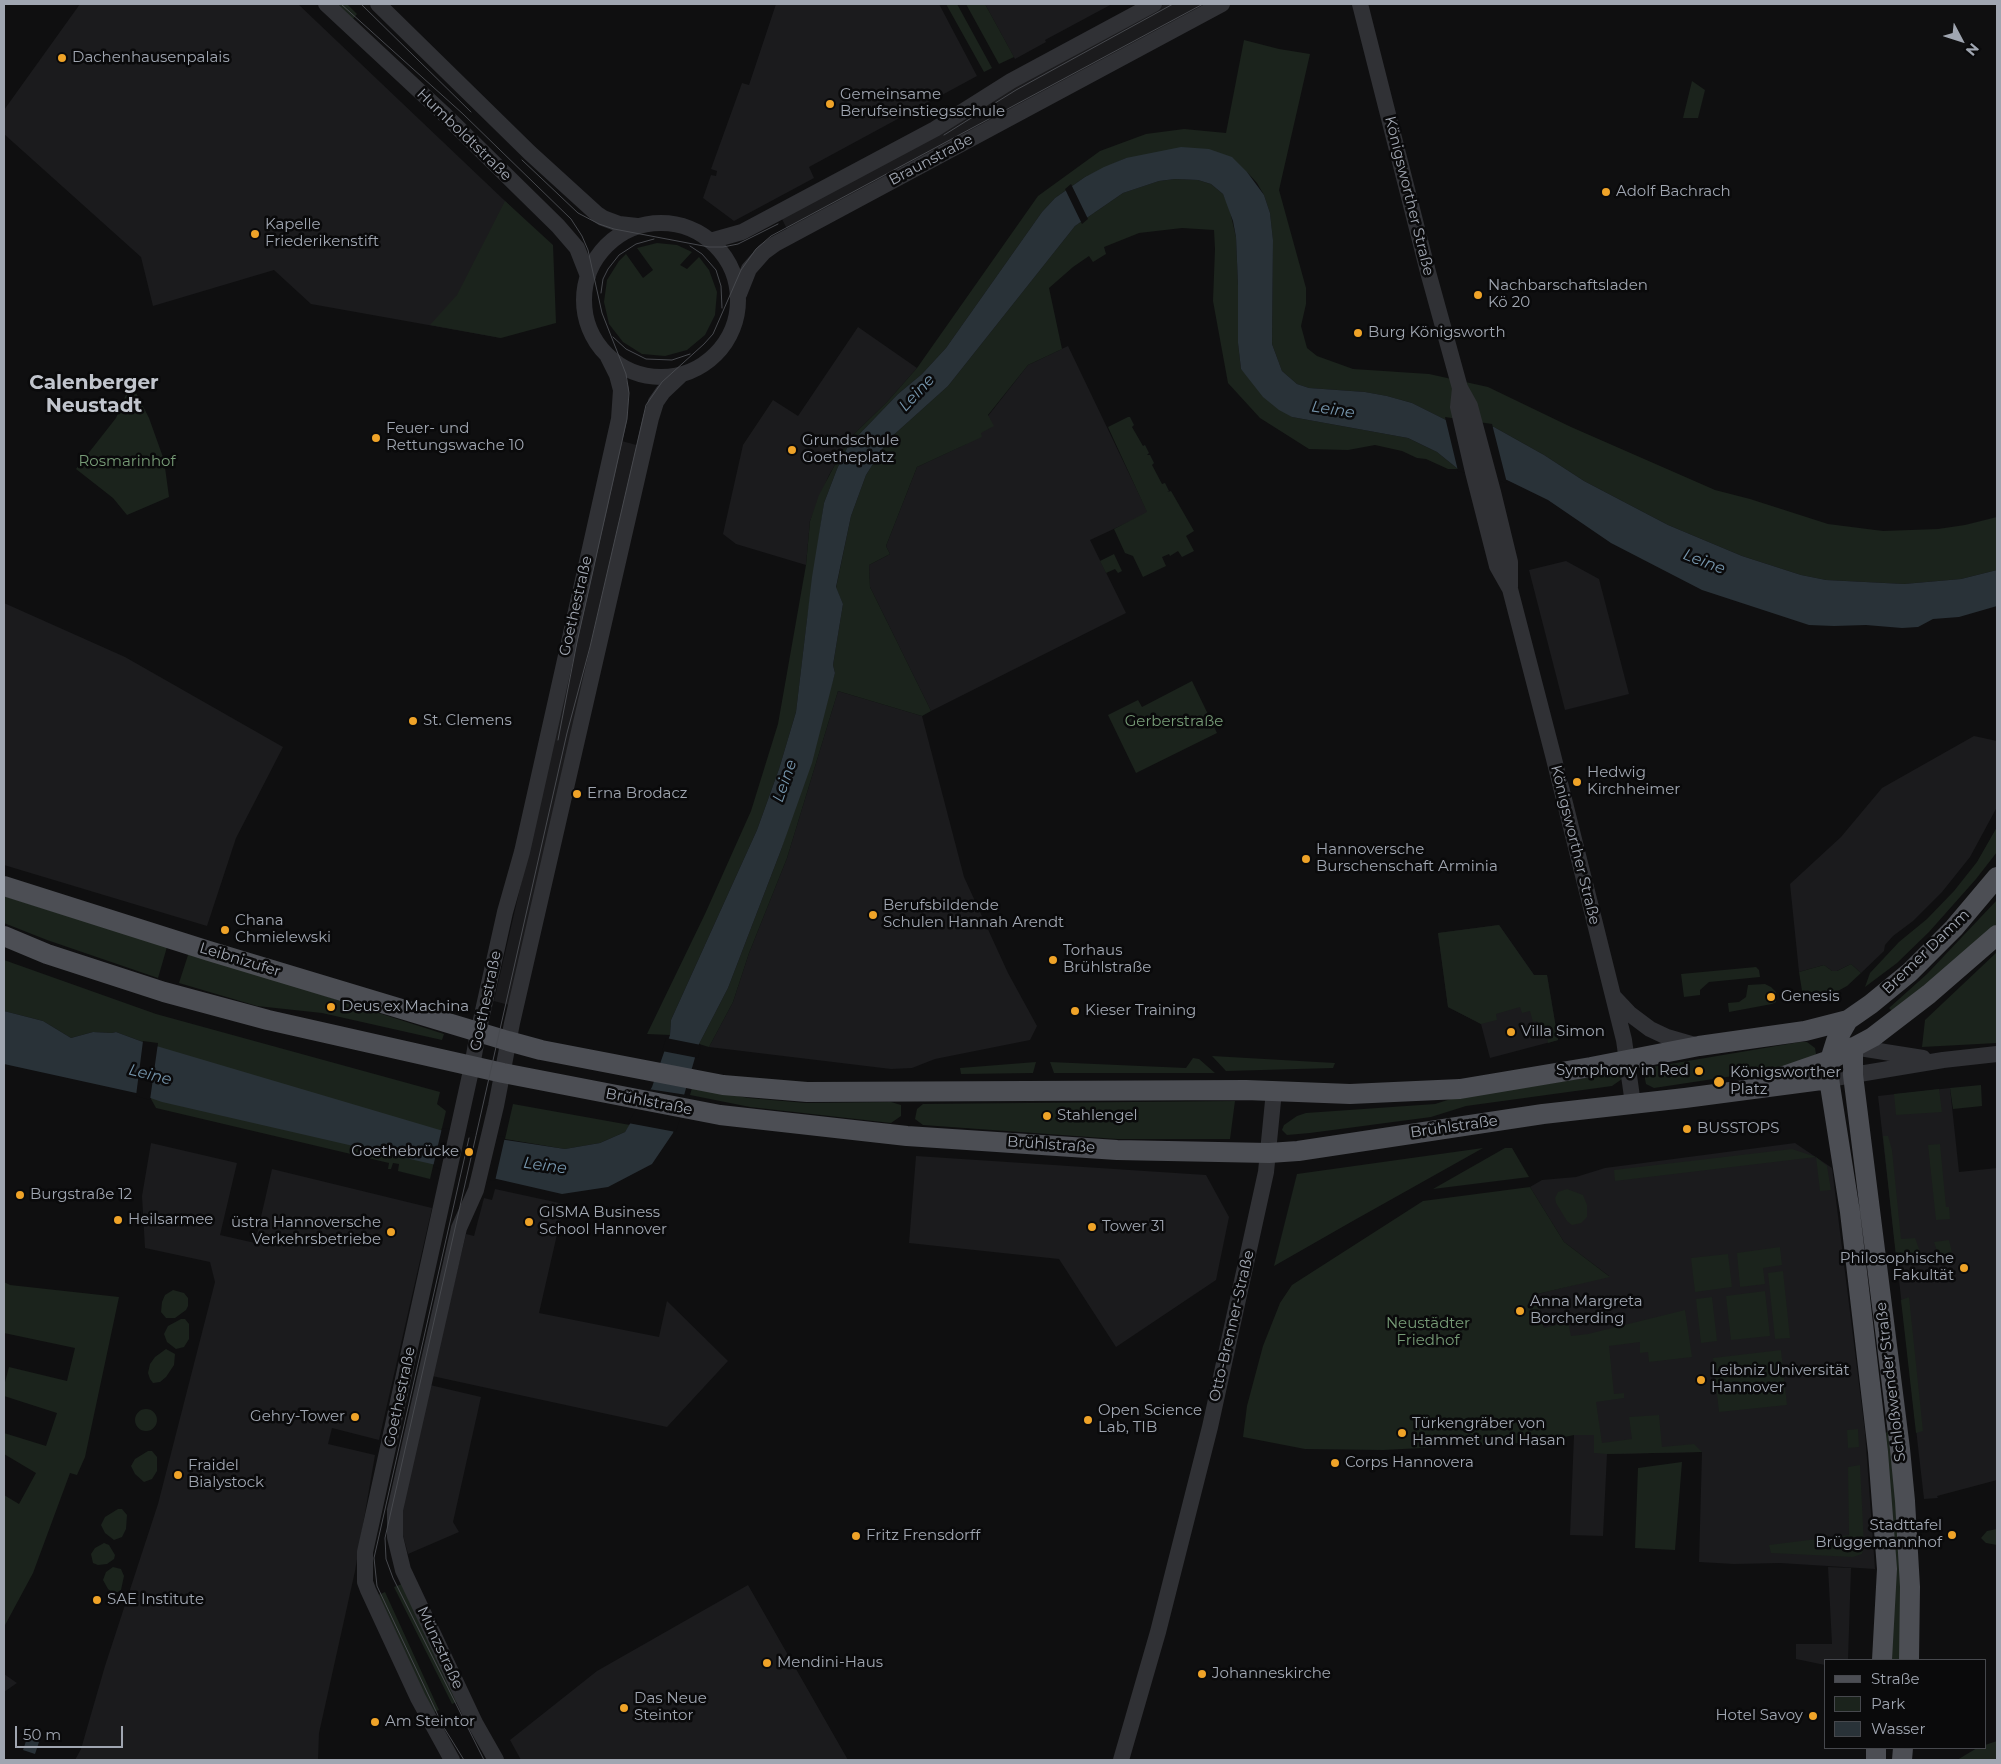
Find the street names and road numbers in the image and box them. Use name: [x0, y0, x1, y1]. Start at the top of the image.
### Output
street label: Humboldtstraße: [413, 85, 515, 185]
street label: Königsworther Straße: [1380, 114, 1438, 278]
street label: Braunstraße: [886, 130, 976, 190]
street label: Goethestraße: [556, 554, 596, 658]
street label: Königsworther Straße: [1546, 763, 1604, 927]
street label: Bremer Damm: [1879, 906, 1973, 998]
street label: Leibnizufer: [197, 939, 283, 981]
street label: Goethestraße: [467, 949, 505, 1053]
street label: Brühlstraße: [604, 1085, 694, 1119]
street label: Brühlstraße: [1409, 1112, 1499, 1142]
street label: Brühlstraße: [1006, 1133, 1096, 1157]
street label: Otto-Brenner-Straße: [1206, 1248, 1258, 1404]
street label: Schloßwender Straße: [1872, 1301, 1910, 1463]
street label: Goethestraße: [381, 1345, 419, 1449]
street label: Münzstraße: [413, 1604, 467, 1692]

